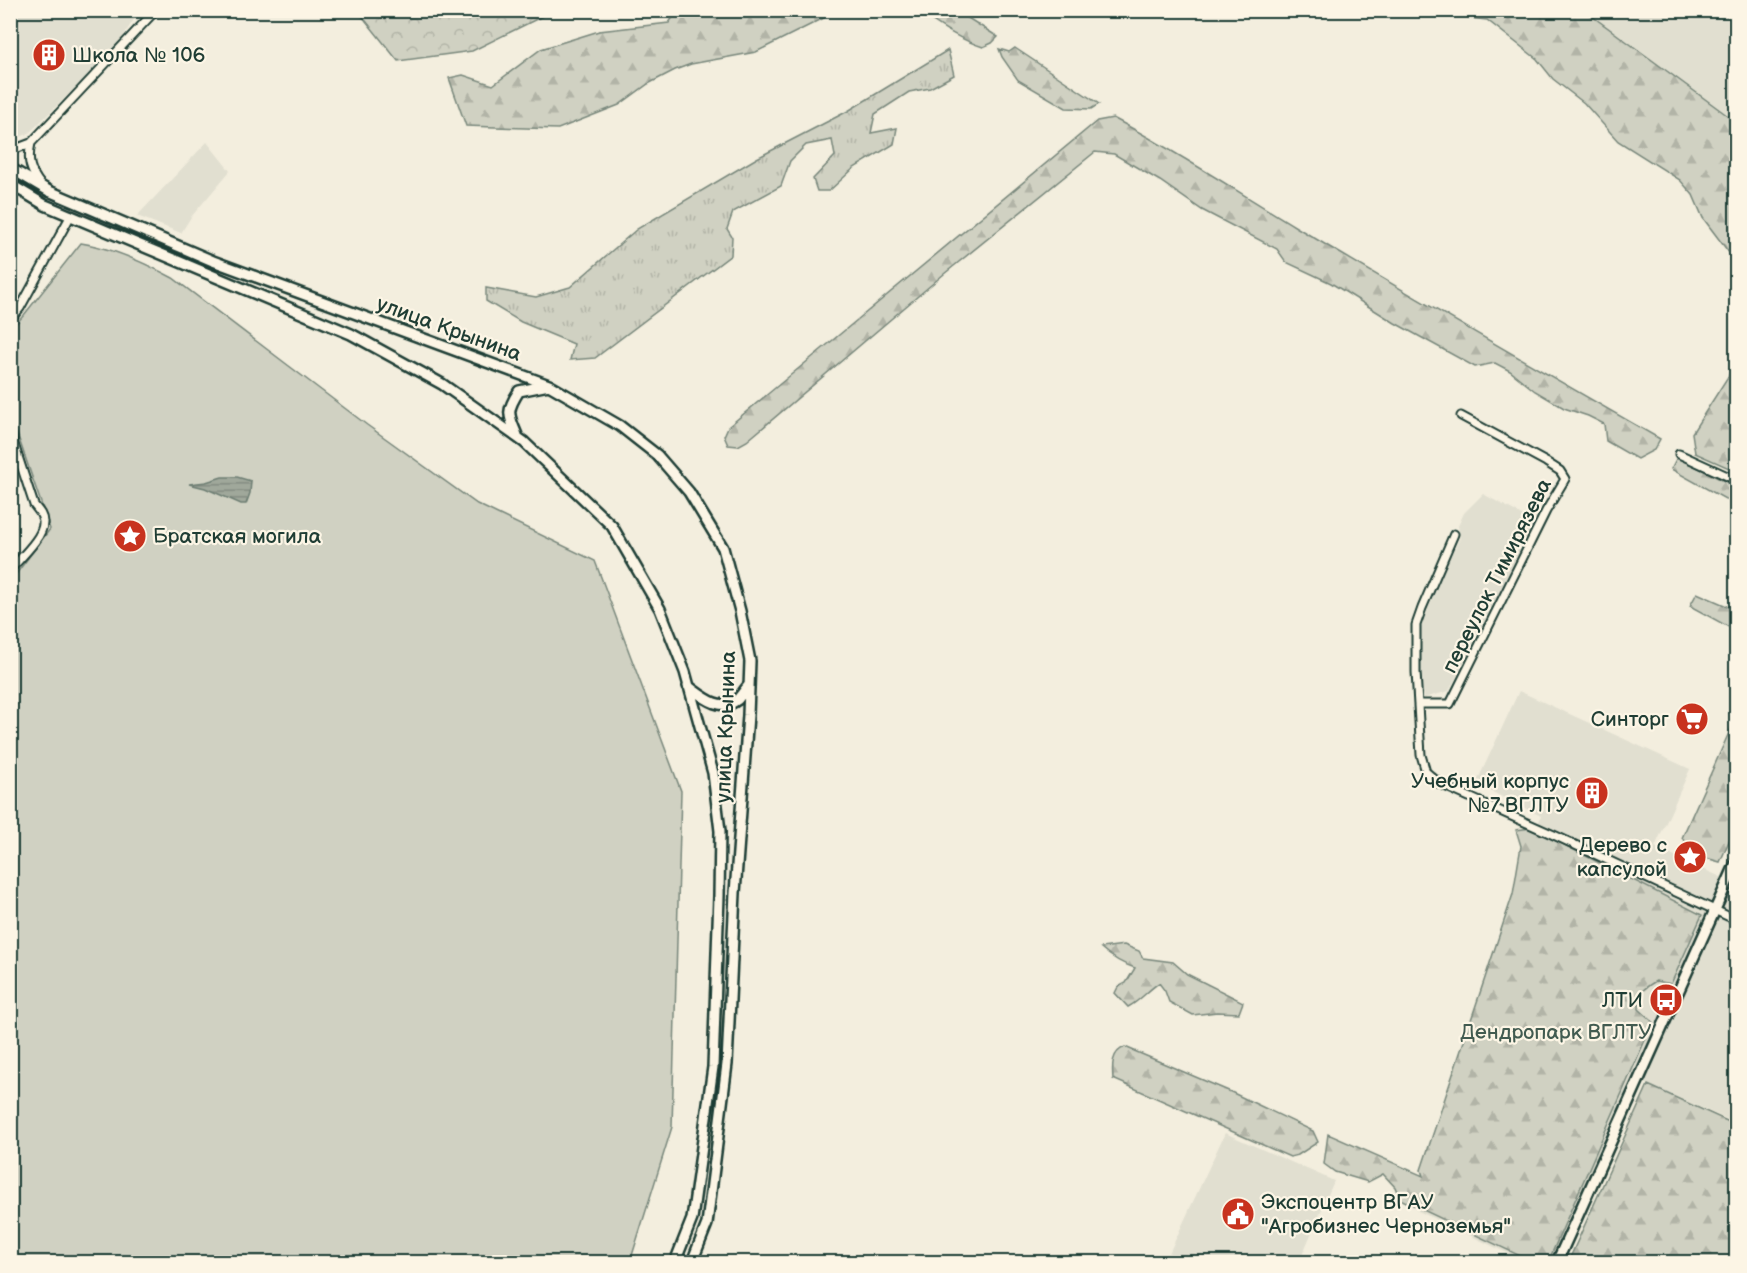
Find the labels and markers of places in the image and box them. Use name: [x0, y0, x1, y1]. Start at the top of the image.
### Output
building icon: Школа № 106: [31, 37, 67, 73]
place label: Школа № 106: [72, 43, 206, 68]
place icon: Братская могила: [112, 518, 148, 554]
place label: Братская могила: [153, 524, 322, 549]
supermarket icon: Синторг: [1674, 701, 1710, 737]
place label: Синторг: [1591, 707, 1669, 732]
place label: Учебный корпус №7 ВГЛТУ: [1411, 769, 1569, 818]
building icon: Учебный корпус №7 ВГЛТУ: [1574, 775, 1610, 811]
place label: Дерево с капсулой: [1577, 833, 1667, 882]
place icon: Дерево с капсулой: [1672, 839, 1708, 875]
bus stop icon: ЛТИ: [1648, 982, 1684, 1018]
place label: ЛТИ: [1601, 988, 1643, 1013]
place label: Экспоцентр ВГАУ "Агробизнес Черноземья": [1261, 1190, 1511, 1239]
public building icon: Экспоцентр ВГАУ "Агробизнес Черноземья": [1220, 1196, 1256, 1232]

